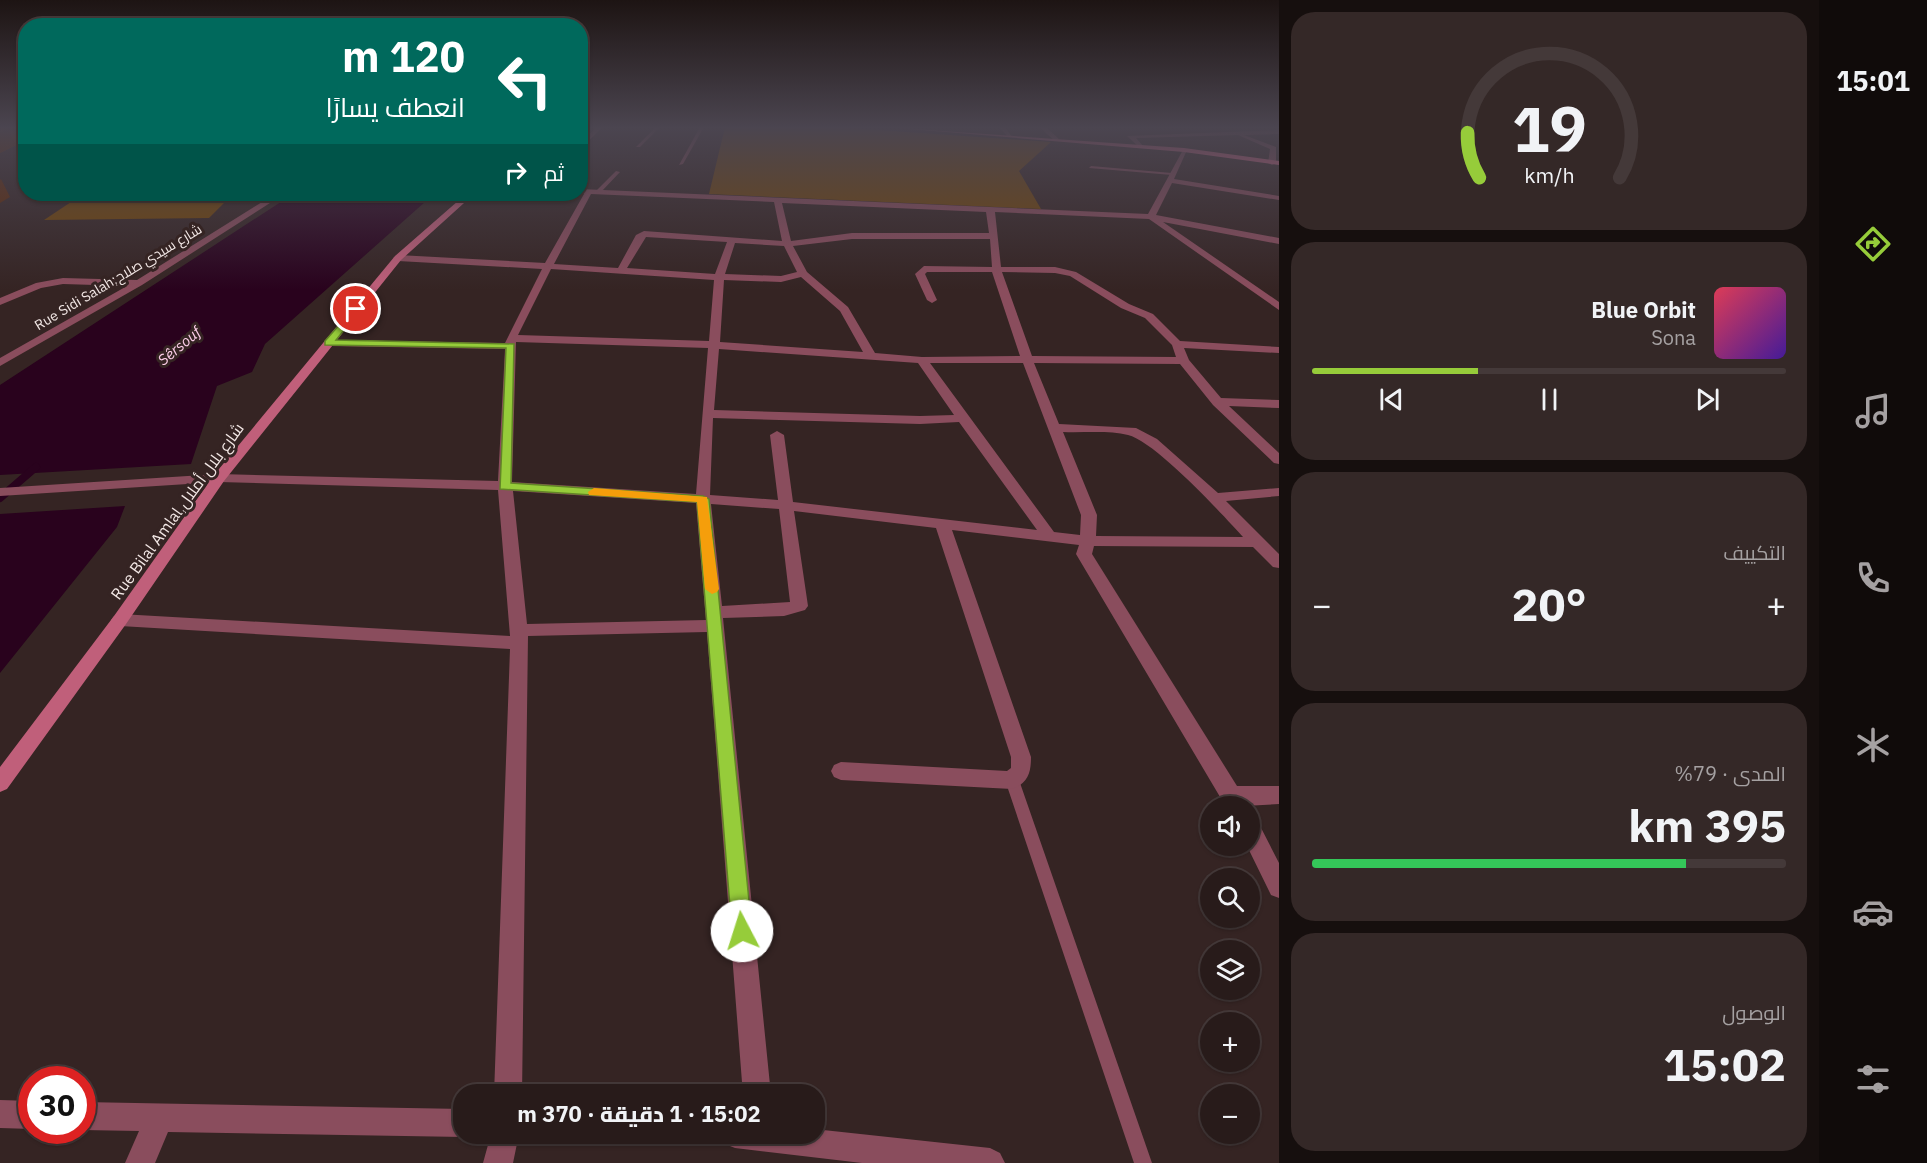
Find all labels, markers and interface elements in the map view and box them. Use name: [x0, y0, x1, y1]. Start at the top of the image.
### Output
text: 120 m: [342, 29, 465, 84]
icon: left: [486, 42, 564, 120]
text: 15:01: [1836, 63, 1910, 98]
text: 19: [1512, 88, 1586, 169]
text: انعطف يسارًا: [326, 89, 465, 124]
icon: right: [499, 156, 532, 189]
text: ثم: [544, 158, 564, 187]
text: km/h: [1524, 161, 1574, 189]
street label: Rue Sidi Salah;شارع سيدي صلاح: [31, 220, 206, 337]
icon: directions: [1852, 223, 1894, 265]
pin: [330, 283, 381, 334]
icon: arrive: [339, 292, 372, 325]
text: Blue Orbit: [1591, 295, 1696, 324]
water label: Sêrsouf: [154, 322, 205, 369]
text: Sona: [1651, 324, 1696, 351]
icon: previous: [1375, 383, 1408, 416]
icon: pause: [1533, 383, 1566, 416]
icon: next: [1691, 383, 1724, 416]
icon: music: [1852, 390, 1894, 432]
street label: Rue Bilal Amlal,شارع بلال أملال: [106, 419, 249, 604]
text: التكييف: [1723, 539, 1786, 566]
icon: phone: [1852, 557, 1894, 599]
text: 20°: [1511, 575, 1587, 633]
text: −: [1312, 583, 1332, 626]
text: +: [1766, 583, 1786, 626]
icon: climate: [1852, 724, 1894, 766]
text: المدى · 79%: [1674, 760, 1786, 787]
map controls: [1200, 796, 1260, 1144]
button: sound: [1200, 796, 1260, 856]
text: 395 km: [1628, 796, 1786, 854]
button: search: [1200, 868, 1260, 928]
icon: car: [1852, 891, 1894, 933]
position arrow: [710, 899, 774, 963]
button: layers: [1200, 940, 1260, 1000]
text: الوصول: [1722, 999, 1786, 1026]
button: +: [1200, 1012, 1260, 1072]
text: 15:02: [1663, 1035, 1786, 1093]
icon: filters: [1852, 1058, 1894, 1100]
speed limit sign: 30: [18, 1066, 96, 1144]
button: −: [1200, 1084, 1260, 1144]
text: 15:02 · 1 دقيقة · 370 m: [517, 1099, 761, 1128]

